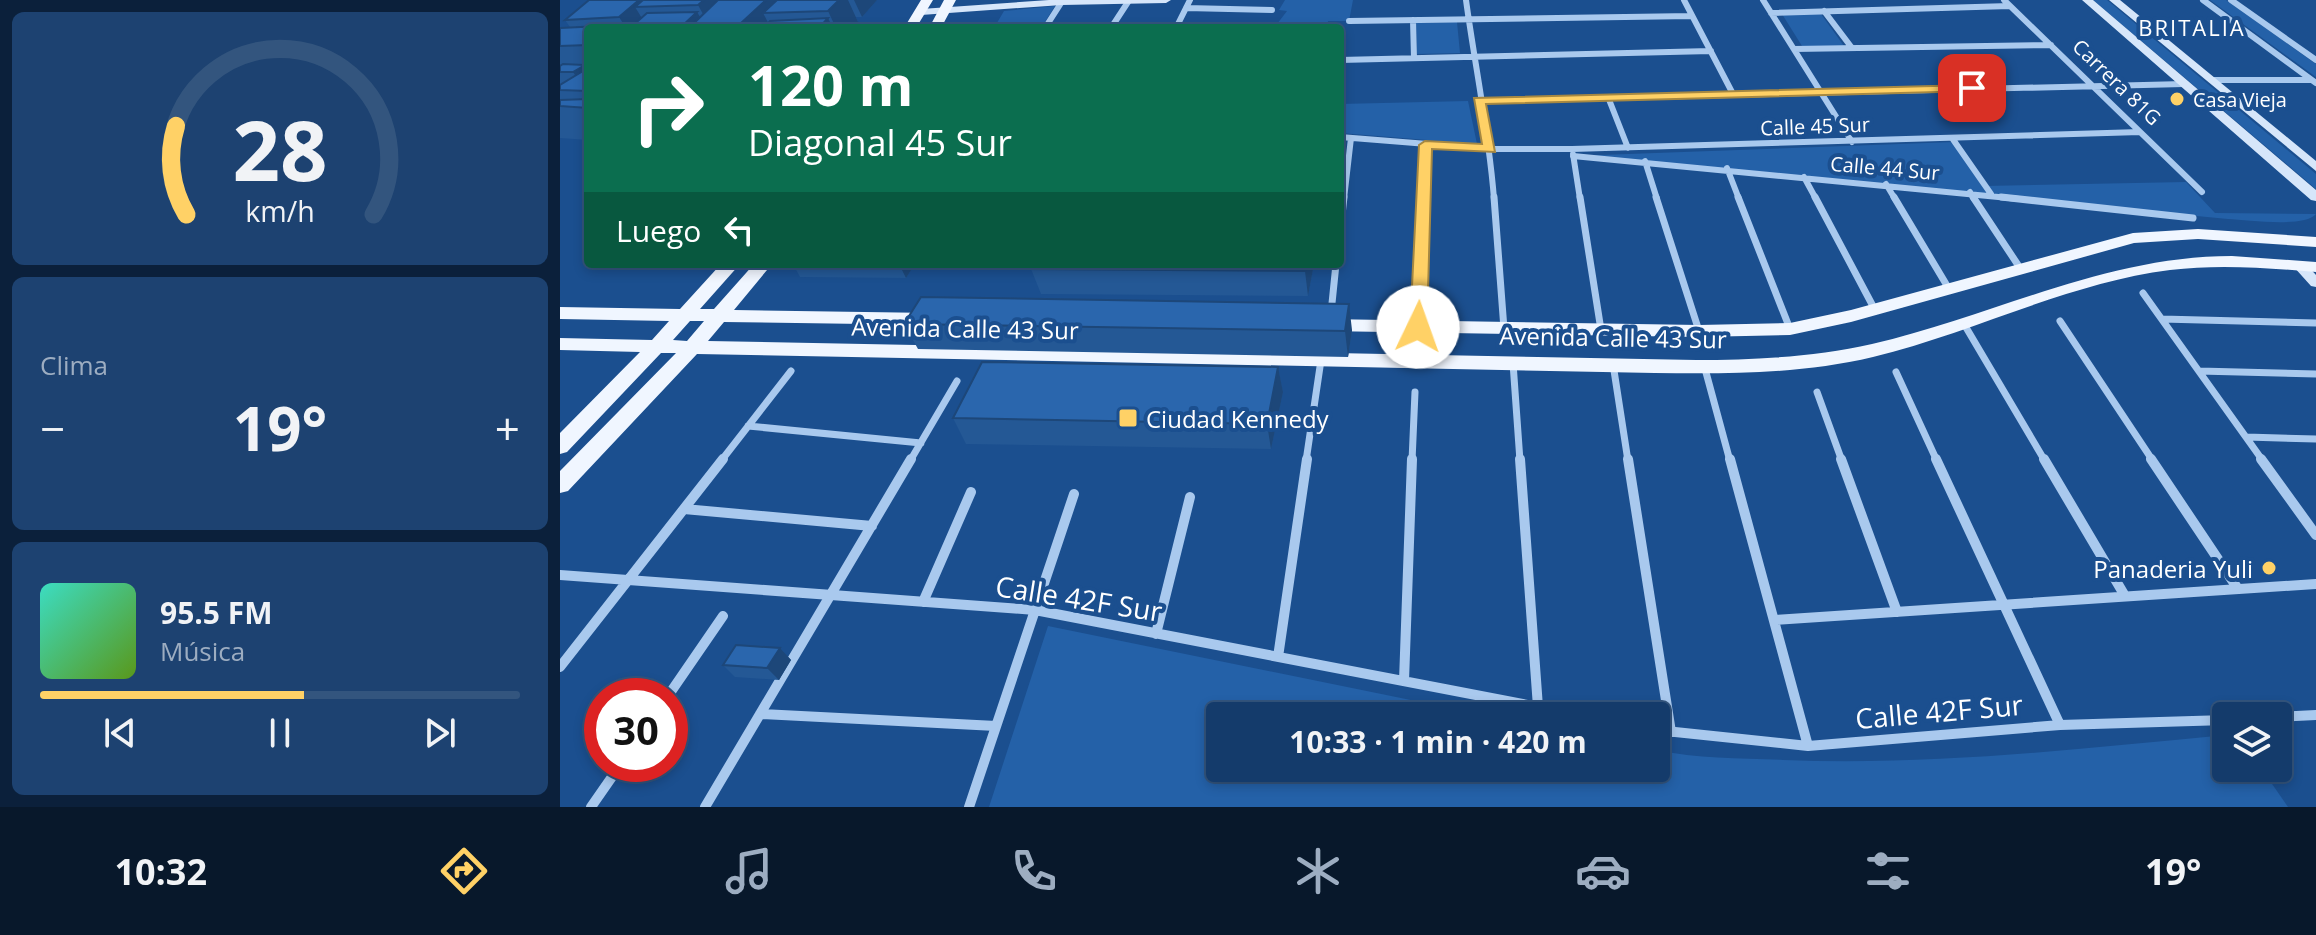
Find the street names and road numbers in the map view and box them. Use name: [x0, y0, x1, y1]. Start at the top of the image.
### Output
street label: Carrera 81G: [2067, 33, 2167, 131]
street label: Calle 45 Sur: [1760, 111, 1870, 141]
street label: Calle 44 Sur: [1829, 150, 1941, 186]
street label: Avenida Calle 43 Sur: [851, 310, 1079, 346]
street label: Avenida Calle 43 Sur: [1499, 319, 1727, 355]
street label: Calle 42F Sur: [993, 566, 1166, 630]
street label: Calle 42F Sur: [1854, 685, 2025, 737]

